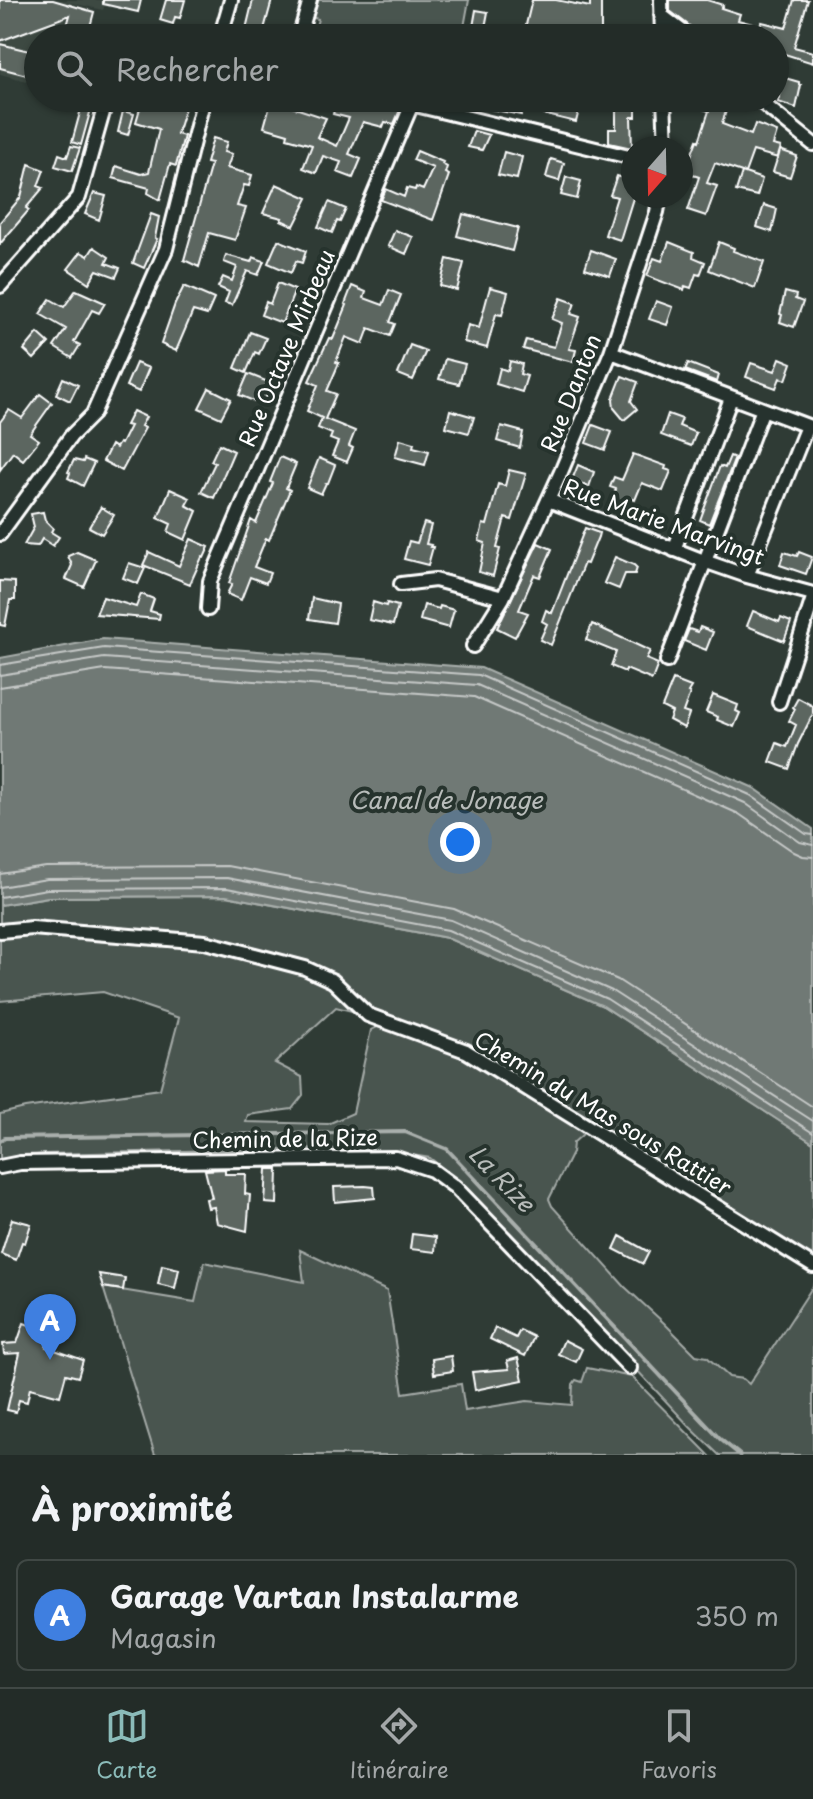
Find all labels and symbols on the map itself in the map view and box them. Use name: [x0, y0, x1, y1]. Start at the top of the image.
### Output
north arrow: [621, 136, 693, 208]
street label: Rue Octave Mirbeau: [229, 244, 342, 451]
street label: Rue Danton: [531, 329, 608, 456]
street label: Rue Marie Marvingt: [559, 469, 770, 572]
water label: Canal de Jonage: [349, 781, 544, 817]
your location: [440, 822, 480, 862]
street label: Chemin du Mas sous Rattier: [469, 1022, 739, 1202]
street label: Chemin de la Rize: [192, 1119, 378, 1156]
water label: La Rize: [461, 1136, 545, 1220]
pin: A: [24, 1294, 76, 1360]

